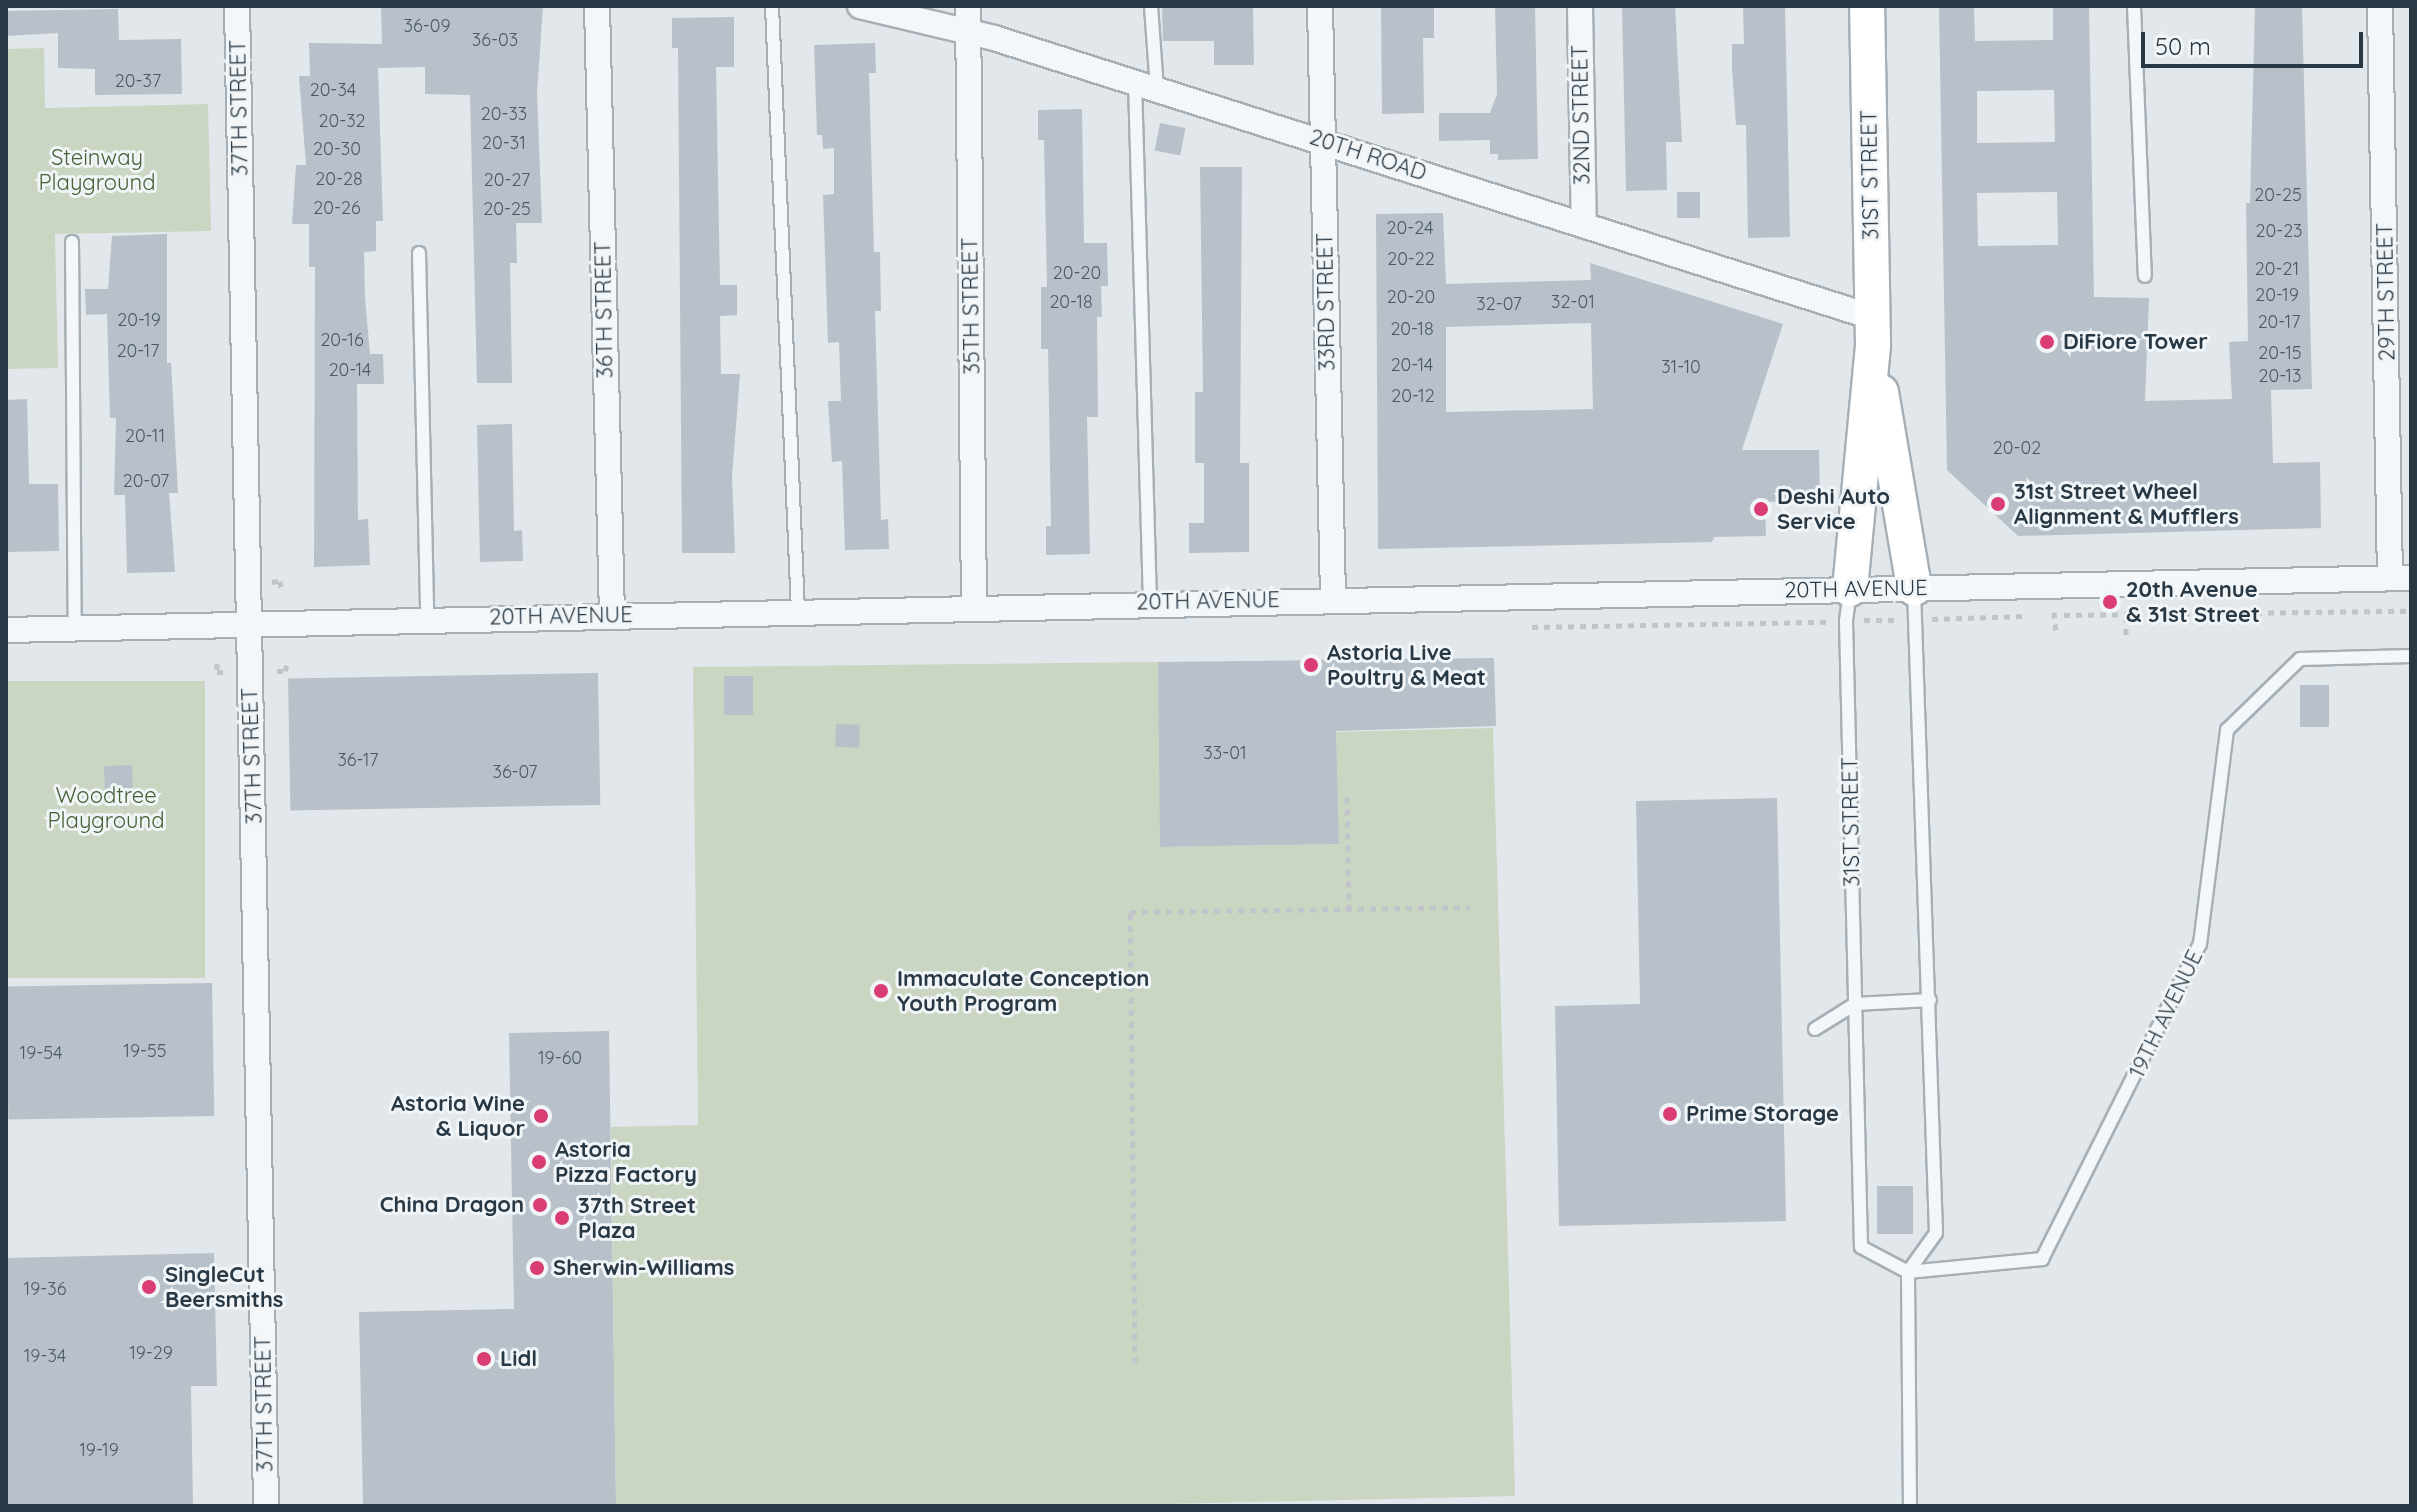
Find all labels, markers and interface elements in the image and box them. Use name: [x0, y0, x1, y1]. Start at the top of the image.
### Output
house number: 36-09: [404, 15, 450, 37]
scale bar: [2145, 16, 2367, 66]
house number: 36-03: [472, 29, 518, 51]
text: 50 m: [2155, 31, 2211, 61]
street label: 37TH STREET: [225, 39, 253, 177]
street label: 32ND STREET: [1567, 45, 1595, 185]
house number: 20-37: [115, 70, 161, 92]
house number: 20-34: [310, 79, 356, 101]
house number: 20-33: [481, 103, 527, 125]
house number: 20-32: [318, 110, 366, 132]
street label: 31ST STREET: [1856, 110, 1884, 240]
street label: 20TH ROAD: [1306, 124, 1430, 186]
house number: 20-31: [482, 132, 526, 154]
house number: 20-30: [313, 138, 361, 160]
park label: Steinway Playground: [38, 144, 156, 196]
house number: 20-28: [315, 168, 363, 190]
house number: 20-27: [484, 169, 530, 191]
house number: 20-25: [2254, 184, 2302, 206]
house number: 20-26: [313, 197, 361, 219]
house number: 20-25: [483, 198, 531, 220]
house number: 20-24: [1387, 217, 1433, 239]
house number: 20-23: [2255, 220, 2303, 242]
street label: 29TH STREET: [2372, 223, 2400, 361]
street label: 33RD STREET: [1312, 233, 1340, 371]
street label: 35TH STREET: [957, 237, 985, 375]
street label: 36TH STREET: [590, 241, 618, 379]
house number: 20-22: [1387, 248, 1435, 270]
house number: 20-21: [2255, 258, 2299, 280]
house number: 20-20: [1053, 262, 1101, 284]
house number: 20-19: [2255, 284, 2299, 306]
house number: 20-20: [1387, 286, 1435, 308]
house number: 20-18: [1049, 291, 1093, 313]
house number: 32-01: [1551, 291, 1595, 313]
house number: 32-07: [1476, 293, 1522, 315]
house number: 20-19: [117, 309, 161, 331]
house number: 20-17: [2258, 311, 2300, 333]
house number: 20-18: [1390, 318, 1434, 340]
house number: 20-16: [320, 329, 364, 351]
place label: DiFiore Tower: [2063, 329, 2208, 355]
marker: DiFiore Tower: [2038, 333, 2056, 351]
house number: 20-17: [117, 340, 159, 362]
house number: 20-15: [2258, 342, 2302, 364]
house number: 20-14: [1391, 354, 1433, 376]
house number: 31-10: [1661, 356, 1701, 378]
house number: 20-14: [329, 359, 371, 381]
house number: 20-13: [2259, 365, 2301, 387]
house number: 20-12: [1391, 385, 1435, 407]
house number: 20-11: [125, 425, 165, 447]
house number: 20-02: [1993, 437, 2041, 459]
house number: 20-07: [123, 470, 169, 492]
place label: 31st Street Wheel Alignment & Mufflers: [2014, 478, 2239, 530]
place label: Deshi Auto Service: [1777, 483, 1890, 534]
marker: 31st Street Wheel Alignment & Mufflers: [1989, 495, 2007, 513]
marker: Deshi Auto Service: [1752, 500, 1770, 518]
street label: 20TH AVENUE: [1784, 575, 1928, 603]
place label: 20th Avenue & 31st Street: [2126, 576, 2260, 628]
street label: 20TH AVENUE: [1136, 587, 1280, 615]
marker: 20th Avenue & 31st Street: [2101, 593, 2119, 611]
street label: 20TH AVENUE: [489, 602, 633, 630]
place label: Astoria Live Poultry & Meat: [1327, 639, 1486, 690]
marker: Astoria Live Poultry & Meat: [1302, 656, 1320, 674]
street label: 37TH STREET: [236, 687, 268, 825]
house number: 33-01: [1203, 742, 1247, 764]
house number: 36-17: [337, 749, 379, 771]
street label: 31ST STREET: [1837, 757, 1865, 887]
house number: 36-07: [492, 761, 538, 783]
park label: Woodtree Playground: [47, 782, 165, 834]
street label: 19TH AVENUE: [2124, 946, 2208, 1082]
place label: Immaculate Conception Youth Program: [897, 965, 1149, 1016]
marker: Immaculate Conception Youth Program: [872, 982, 890, 1000]
house number: 19-55: [123, 1040, 167, 1062]
house number: 19-54: [19, 1042, 63, 1064]
house number: 19-60: [538, 1047, 582, 1069]
place label: Astoria Wine & Liquor: [391, 1090, 525, 1142]
place label: Prime Storage: [1686, 1101, 1839, 1127]
marker: Prime Storage: [1661, 1105, 1679, 1123]
marker: Astoria Wine & Liquor: [532, 1107, 550, 1125]
place label: Astoria Pizza Factory: [555, 1136, 697, 1188]
marker: Astoria Pizza Factory: [530, 1153, 548, 1171]
place label: China Dragon: [380, 1192, 524, 1218]
place label: 37th Street Plaza: [578, 1192, 696, 1244]
marker: China Dragon: [531, 1196, 549, 1214]
marker: 37th Street Plaza: [553, 1209, 571, 1227]
place label: Sherwin-Williams: [553, 1255, 734, 1281]
marker: Sherwin-Williams: [528, 1259, 546, 1277]
place label: SingleCut Beersmiths: [165, 1261, 283, 1312]
house number: 19-36: [24, 1278, 66, 1300]
marker: SingleCut Beersmiths: [140, 1278, 158, 1296]
street label: 37TH STREET: [250, 1335, 278, 1473]
house number: 19-29: [129, 1342, 173, 1364]
house number: 19-34: [24, 1345, 66, 1367]
place label: Lidl: [500, 1346, 537, 1372]
marker: Lidl: [475, 1350, 493, 1368]
house number: 19-19: [79, 1439, 119, 1461]

